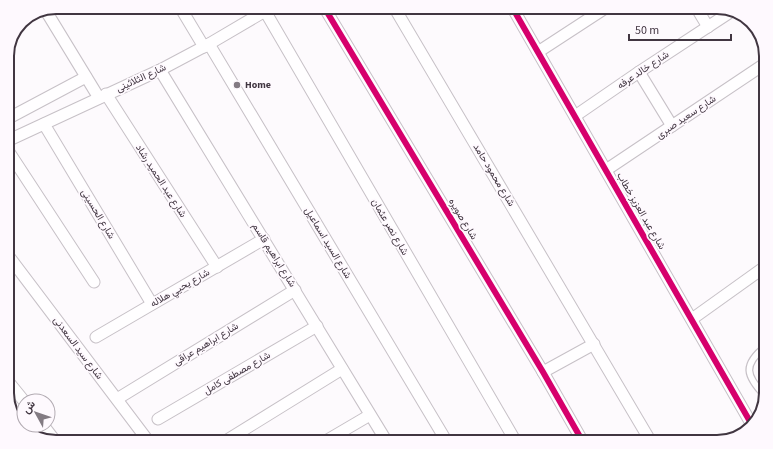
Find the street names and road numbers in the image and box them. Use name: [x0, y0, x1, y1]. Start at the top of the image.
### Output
street label: شارع خالد عرفه: [614, 47, 672, 93]
street label: شارع الثلاثينى: [114, 60, 168, 96]
street label: شارع سعيد صبرى: [653, 92, 719, 142]
street label: شارع محمود حامد: [470, 141, 518, 209]
street label: شارع عبد الحميد رشاد: [132, 142, 190, 220]
street label: شارع عبد العزيز خطاب: [613, 170, 669, 252]
street label: شارع الحسينى: [78, 186, 118, 242]
street label: شارع نصر عثمان: [368, 196, 412, 258]
street label: شارع صويره: [445, 196, 481, 242]
street label: شارع السيد اسماعيل: [301, 205, 355, 281]
street label: شارع ابراهيم قاسم: [249, 220, 299, 290]
street label: شارع يحيي هلاله: [148, 265, 213, 312]
street label: شارع سيد السعدنى: [50, 314, 106, 382]
street label: شارع ابراهيم عراقى: [171, 319, 241, 369]
street label: شارع مصطفى كامل: [201, 348, 273, 398]

